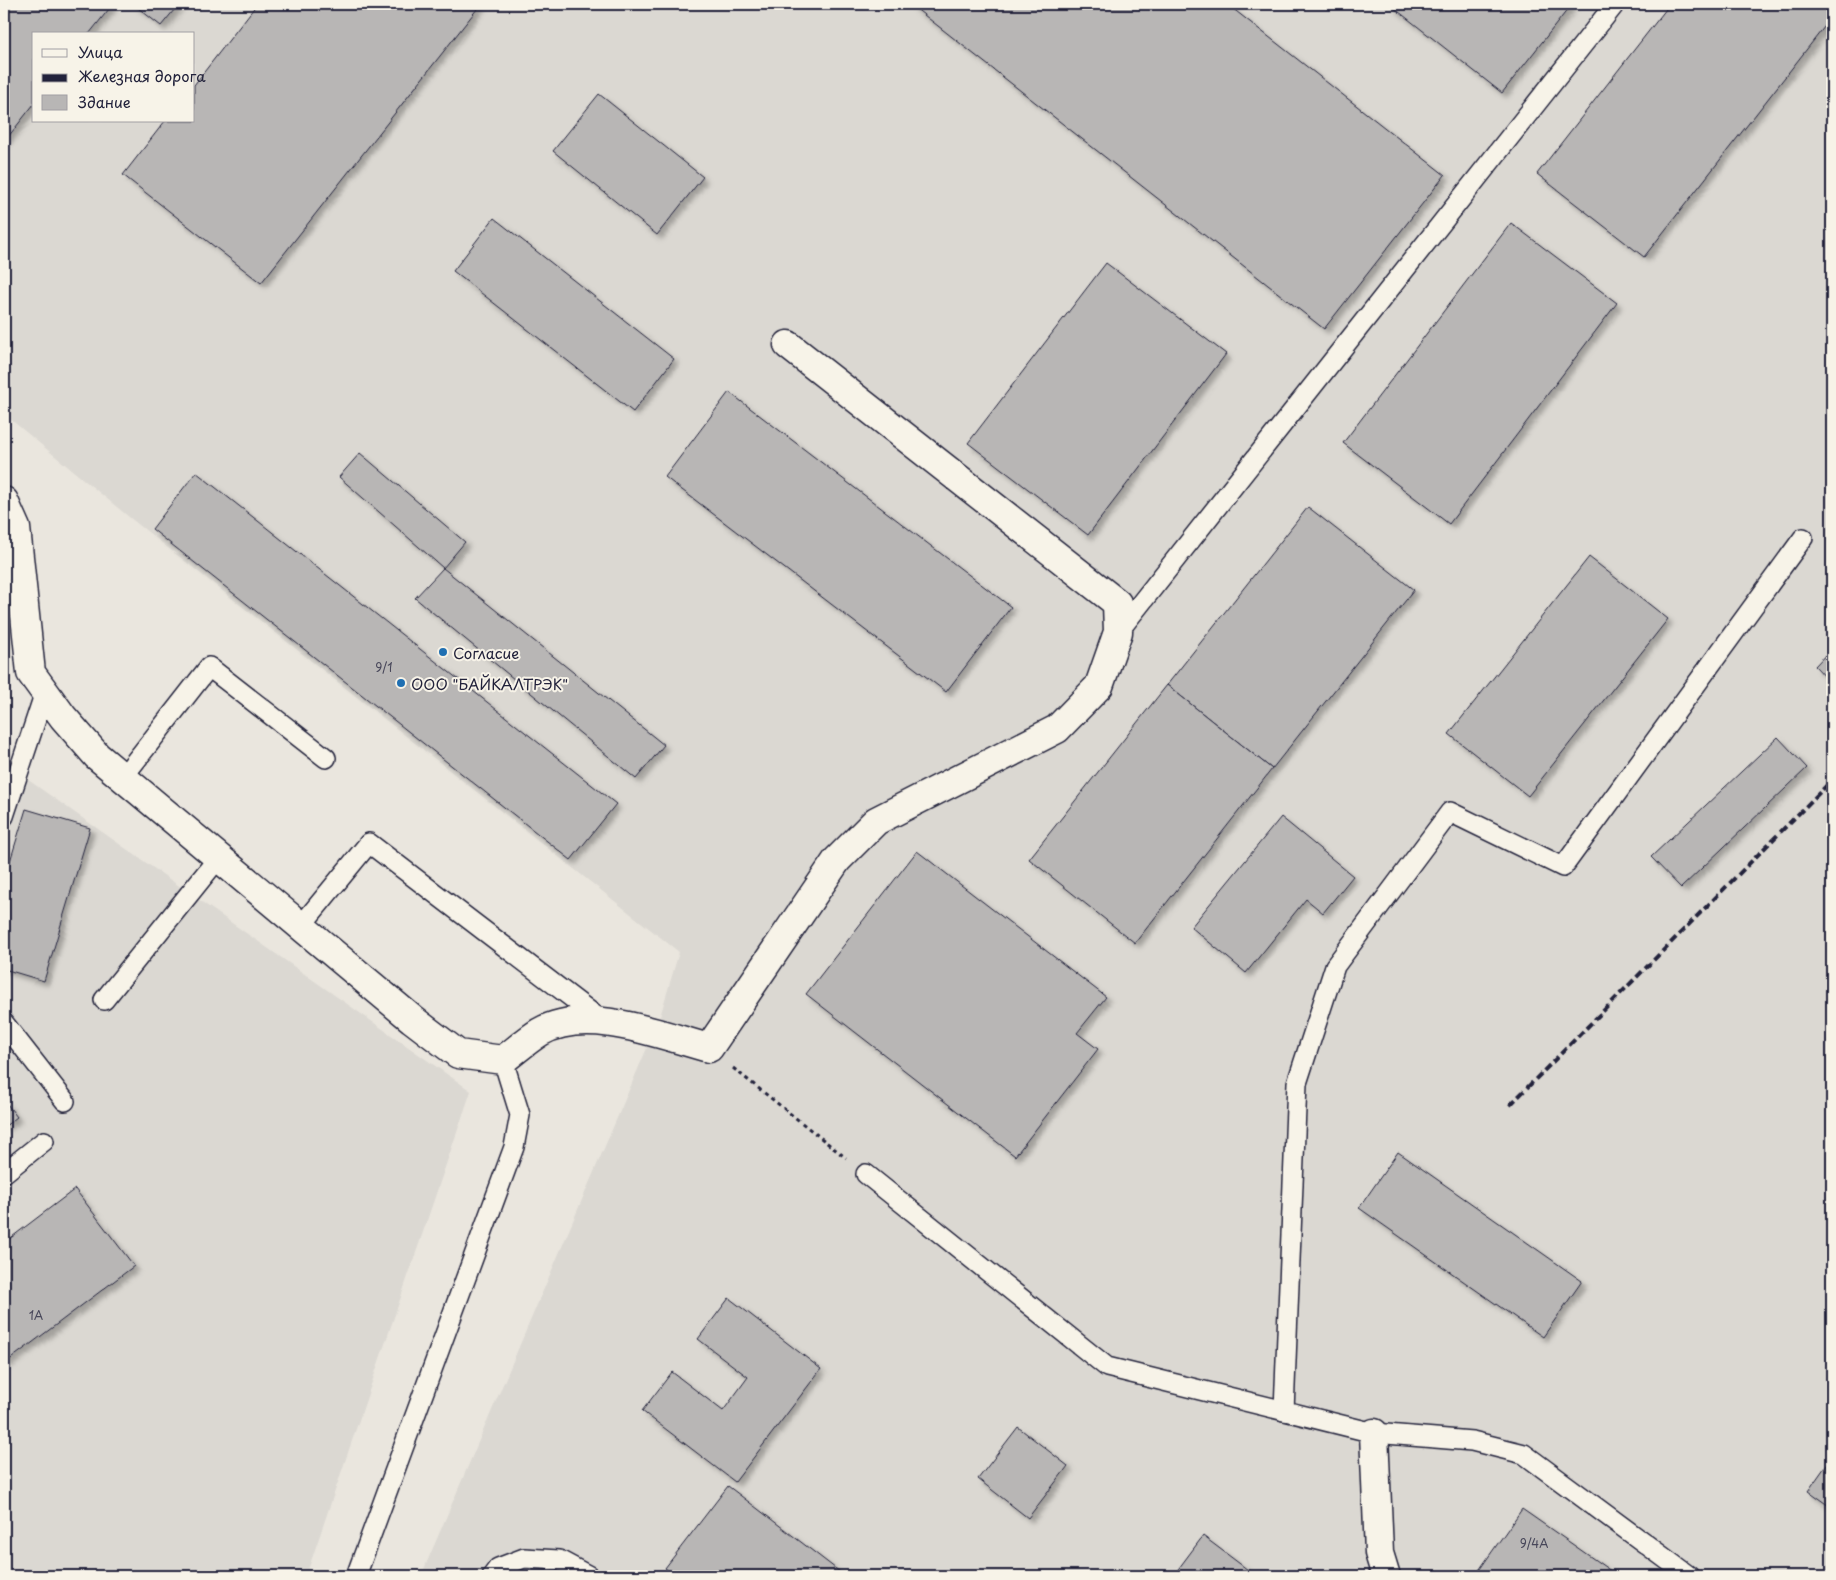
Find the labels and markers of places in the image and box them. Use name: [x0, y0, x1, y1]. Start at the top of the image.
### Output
place label: Согласие: [453, 641, 519, 664]
marker: Согласие: [437, 646, 449, 658]
place label: ООО "БАЙКАЛТРЭК": [411, 672, 568, 695]
marker: ООО "БАЙКАЛТРЭК": [395, 677, 407, 689]

